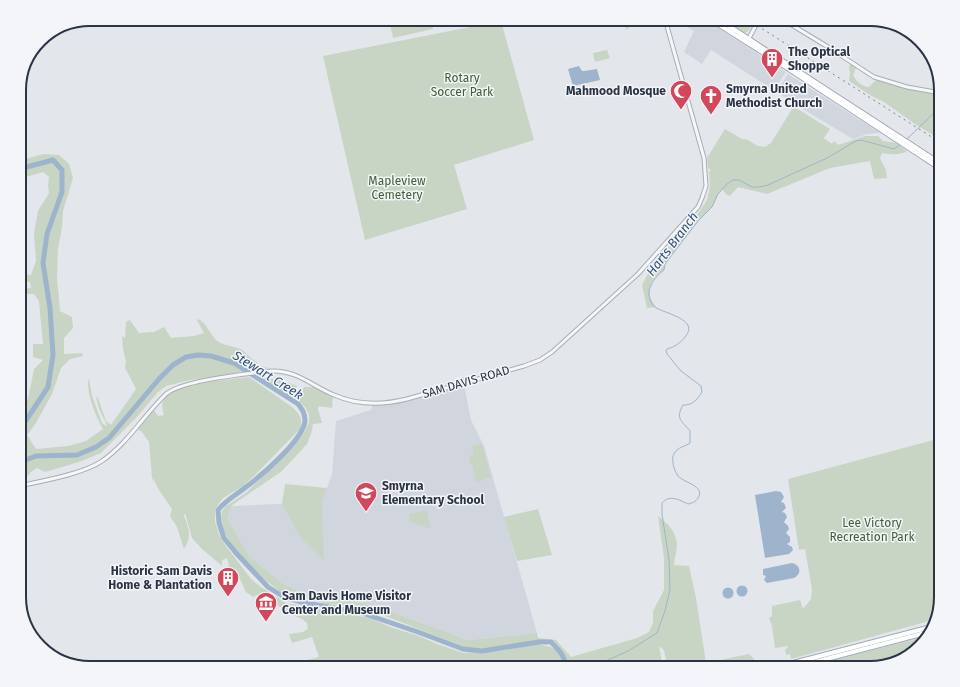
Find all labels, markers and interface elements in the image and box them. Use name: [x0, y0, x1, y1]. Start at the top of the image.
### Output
place label: The Optical Shoppe: [788, 45, 850, 73]
building icon: The Optical Shoppe: [759, 46, 785, 79]
park label: Rotary Soccer Park: [431, 71, 494, 99]
mosque icon: Mahmood Mosque: [668, 78, 694, 111]
place label: Smyrna United Methodist Church: [726, 82, 822, 110]
church icon: Smyrna United Methodist Church: [698, 83, 724, 116]
place label: Mahmood Mosque: [566, 84, 666, 98]
park label: Mapleview Cemetery: [368, 174, 426, 202]
water label: Harts Branch: [643, 209, 701, 279]
water label: Stewart Creek: [229, 347, 306, 402]
street label: SAM DAVIS ROAD: [421, 363, 511, 401]
place label: Smyrna Elementary School: [382, 479, 485, 507]
school or university icon: Smyrna Elementary School: [353, 480, 379, 513]
park label: Lee Victory Recreation Park: [829, 516, 915, 544]
place label: Historic Sam Davis Home & Plantation: [108, 564, 212, 592]
building icon: Historic Sam Davis Home & Plantation: [215, 565, 241, 598]
place label: Sam Davis Home Visitor Center and Museum: [282, 589, 411, 617]
museum icon: Sam Davis Home Visitor Center and Museum: [253, 590, 279, 623]

